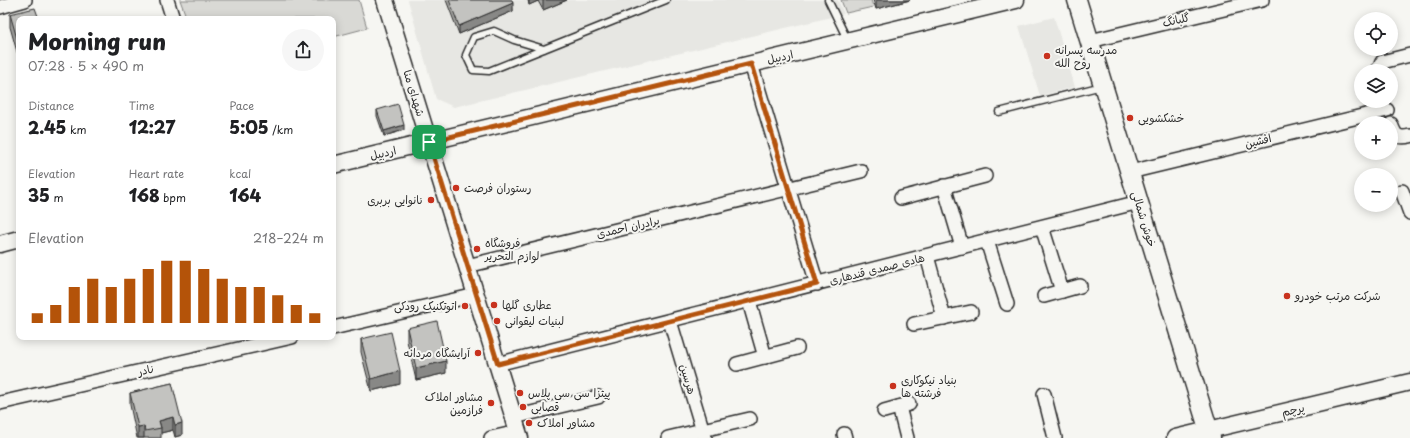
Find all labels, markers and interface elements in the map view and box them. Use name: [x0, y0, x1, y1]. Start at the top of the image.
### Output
street label: گلبانگ: [1161, 8, 1191, 31]
map controls: [1354, 12, 1398, 212]
button: locate: [1354, 12, 1398, 56]
text: Morning run: [28, 24, 166, 57]
button: share: [282, 29, 324, 71]
place label: مدرسه پسرانه روح الله: [1055, 41, 1117, 71]
street label: اردبیل: [765, 45, 795, 68]
marker: مدرسه پسرانه روح الله: [1042, 51, 1052, 61]
text: 07:28 · 5 × 490 m: [28, 56, 144, 75]
button: layers: [1354, 64, 1398, 108]
street label: شهدای منا: [399, 68, 430, 118]
text: Distance: [28, 97, 74, 114]
text: Time: [129, 97, 155, 114]
text: Pace: [229, 97, 254, 114]
place label: خشکشویی: [1138, 109, 1184, 126]
marker: خشکشویی: [1125, 113, 1135, 123]
text: 2.45: [28, 114, 66, 140]
text: 12:27: [129, 114, 175, 140]
text: 5:05: [229, 114, 269, 140]
button: +: [1354, 116, 1398, 160]
text: km: [66, 121, 87, 138]
text: /km: [269, 121, 293, 138]
pin: [412, 125, 446, 159]
street label: افشین: [1243, 129, 1273, 152]
icon: arrive: [418, 131, 440, 153]
street label: اردبیل: [368, 141, 398, 164]
text: Elevation: [28, 165, 75, 182]
text: Heart rate: [129, 165, 184, 182]
text: kcal: [229, 165, 251, 182]
button: −: [1354, 168, 1398, 212]
place label: رستوران فرصت: [464, 179, 531, 196]
text: 35: [28, 182, 50, 208]
text: 168: [129, 182, 160, 208]
text: 164: [229, 182, 261, 208]
marker: رستوران فرصت: [451, 183, 461, 193]
text: m: [50, 189, 64, 206]
text: bpm: [160, 189, 186, 206]
street label: خوش شمالی: [1128, 189, 1161, 249]
place label: نانوایی بربری: [367, 191, 423, 208]
marker: نانوایی بربری: [426, 195, 436, 205]
street label: برادران احمدی: [595, 211, 661, 242]
text: Elevation: [28, 228, 84, 247]
text: 218–224 m: [253, 228, 324, 247]
place label: فروشگاه لوازم التحریر: [484, 234, 539, 265]
marker: فروشگاه لوازم التحریر: [472, 244, 482, 254]
street label: هادی صمدی قندهاری: [827, 248, 926, 289]
place label: شرکت مرتب خودرو: [1294, 287, 1380, 304]
marker: شرکت مرتب خودرو: [1282, 291, 1292, 301]
place label: عطاری گلها: [502, 296, 552, 313]
place label: اتوتکنیک رودکی: [394, 297, 457, 314]
marker: عطاری گلها: [489, 300, 499, 310]
marker: اتوتکنیک رودکی: [460, 301, 470, 311]
place label: لبنیات لیقوانی: [505, 312, 564, 329]
marker: لبنیات لیقوانی: [492, 316, 502, 326]
place label: آرایشگاه مردانه: [404, 344, 471, 361]
marker: آرایشگاه مردانه: [473, 348, 483, 358]
street label: نادر: [135, 359, 156, 380]
street label: هرسین: [676, 362, 701, 396]
place label: بنیاد نیکوکاری فرشته ها: [901, 371, 957, 401]
marker: بنیاد نیکوکاری فرشته ها: [888, 381, 898, 391]
place label: پیتزا سی سی پلاس: [528, 384, 611, 401]
place label: مشاور املاک فرازمین: [425, 388, 483, 418]
marker: پیتزا سی سی پلاس: [515, 388, 525, 398]
marker: مشاور املاک فرازمین: [486, 398, 496, 408]
place label: قصابی: [531, 398, 559, 415]
street label: پرچم: [1280, 399, 1306, 421]
marker: قصابی: [518, 402, 528, 412]
place label: مشاور املاک: [537, 414, 595, 431]
marker: مشاور املاک: [524, 418, 534, 428]

